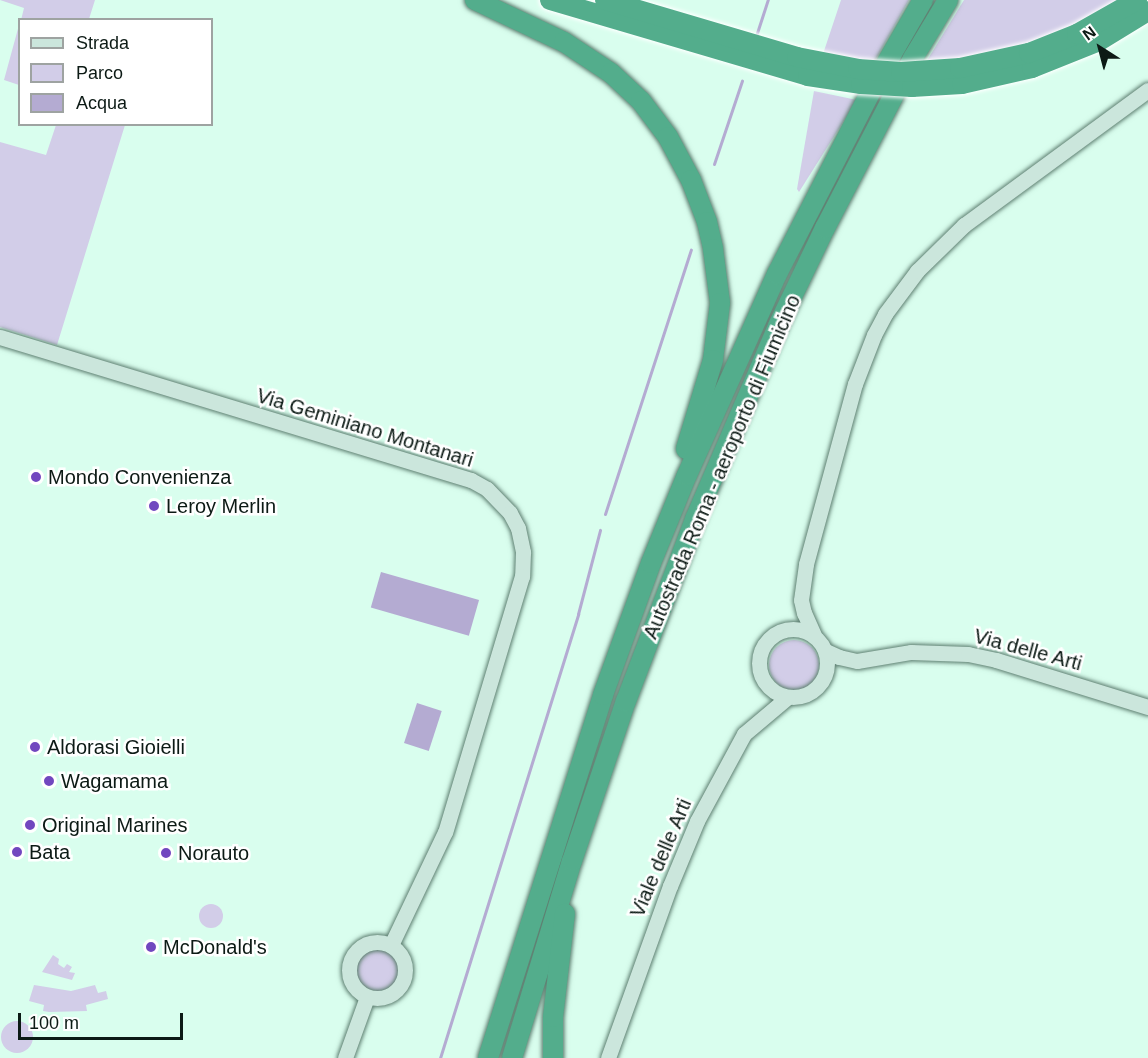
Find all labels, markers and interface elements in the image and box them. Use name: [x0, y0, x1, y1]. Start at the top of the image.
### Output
legend: [18, 18, 213, 126]
north arrow: [1070, 18, 1130, 78]
text: N: [1079, 23, 1099, 43]
text: Strada: [76, 33, 129, 53]
text: Parco: [76, 63, 123, 83]
text: Acqua: [76, 93, 127, 113]
street label: Autostrada Roma - aeroporto di Fiumicino: [638, 291, 806, 643]
street label: Via Geminiano Montanari: [254, 384, 476, 472]
place label: Mondo Convenienza: [48, 465, 231, 489]
marker: Mondo Convenienza: [29, 470, 43, 484]
place label: Leroy Merlin: [166, 494, 276, 518]
marker: Leroy Merlin: [147, 499, 161, 513]
street label: Via delle Arti: [971, 624, 1085, 676]
place label: Aldorasi Gioielli: [47, 735, 185, 759]
marker: Aldorasi Gioielli: [28, 740, 42, 754]
place label: Wagamama: [61, 769, 168, 793]
marker: Wagamama: [42, 774, 56, 788]
street label: Viale delle Arti: [625, 795, 697, 921]
place label: Original Marines: [42, 813, 188, 837]
marker: Original Marines: [23, 818, 37, 832]
place label: Bata: [29, 840, 70, 864]
place label: Norauto: [178, 841, 249, 865]
marker: Bata: [10, 845, 24, 859]
marker: Norauto: [159, 846, 173, 860]
place label: McDonald's: [163, 935, 267, 959]
marker: McDonald's: [144, 940, 158, 954]
scale bar: [21, 1001, 186, 1039]
text: 100 m: [29, 1013, 79, 1033]

